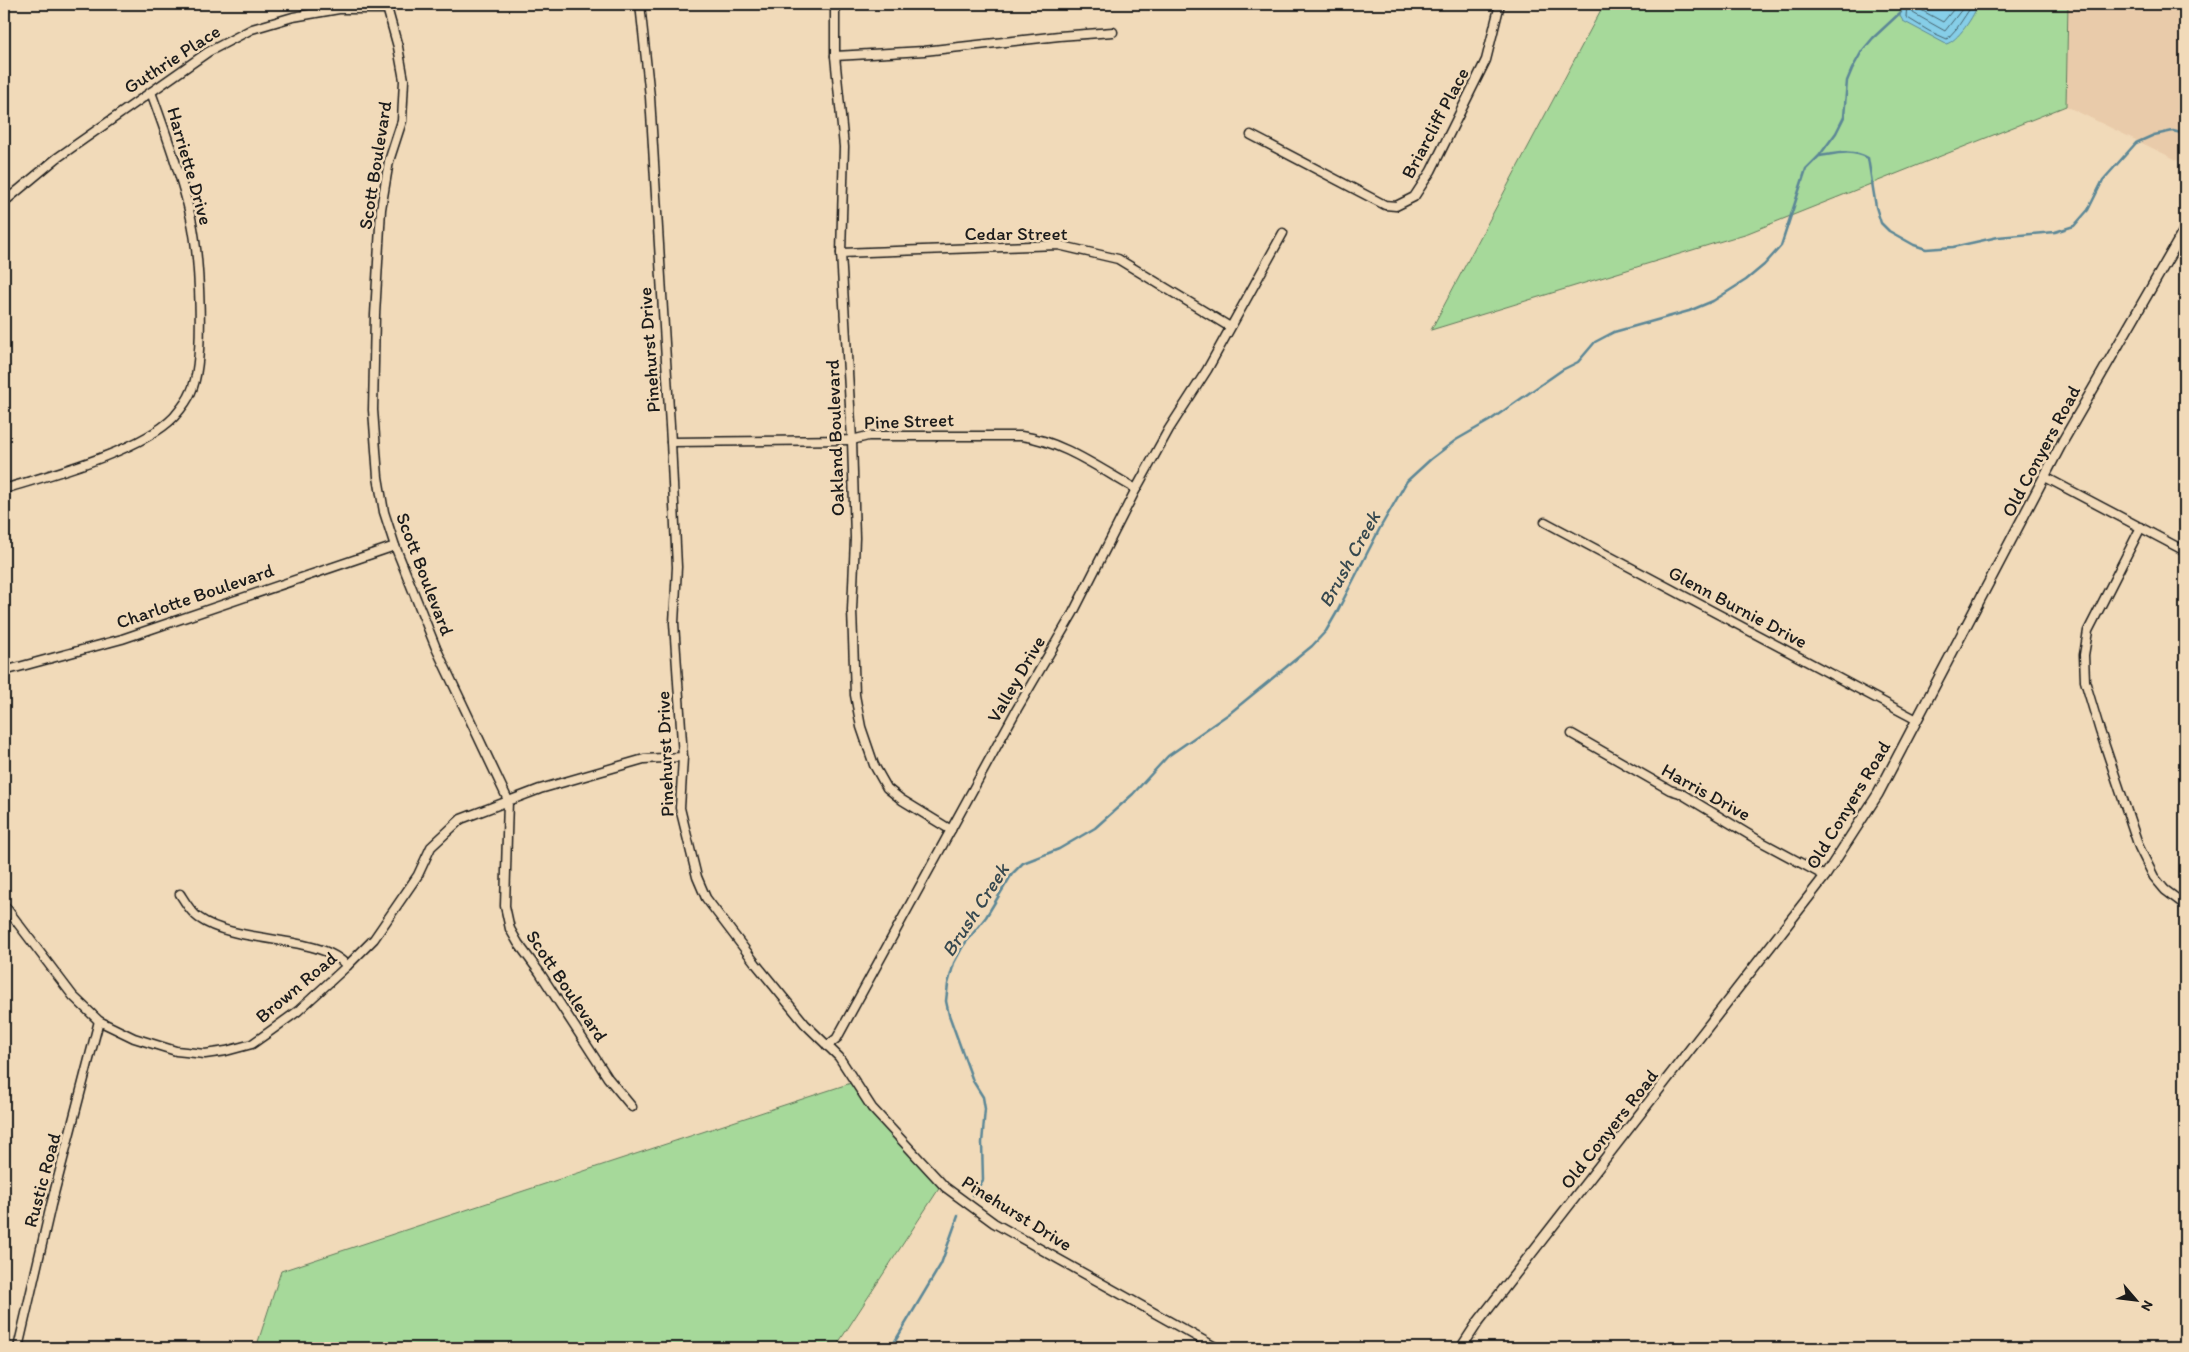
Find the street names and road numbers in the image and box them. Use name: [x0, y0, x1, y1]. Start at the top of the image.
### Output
street label: Guthrie Place: [120, 19, 224, 99]
street label: Briarcliff Place: [1396, 64, 1474, 182]
street label: Scott Boulevard: [353, 99, 397, 231]
street label: Harriette Drive: [162, 104, 218, 228]
street label: Cedar Street: [964, 222, 1068, 245]
street label: Pinehurst Drive: [633, 286, 665, 414]
street label: Oakland Boulevard: [821, 359, 849, 517]
street label: Old Conyers Road: [1997, 381, 2086, 521]
street label: Pine Street: [863, 408, 955, 434]
street label: Scott Boulevard: [391, 509, 459, 639]
street label: Charlotte Boulevard: [113, 558, 277, 634]
street label: Glenn Burnie Drive: [1665, 561, 1811, 653]
street label: Valley Drive: [982, 632, 1050, 726]
street label: Pinehurst Drive: [651, 691, 679, 817]
street label: Old Conyers Road: [1801, 736, 1896, 873]
street label: Harris Drive: [1657, 758, 1755, 826]
street label: Scott Boulevard: [521, 926, 613, 1047]
street label: Brown Road: [251, 946, 342, 1028]
street label: Old Conyers Road: [1555, 1064, 1663, 1194]
street label: Rustic Road: [18, 1130, 66, 1230]
street label: Pinehurst Drive: [958, 1170, 1076, 1256]

